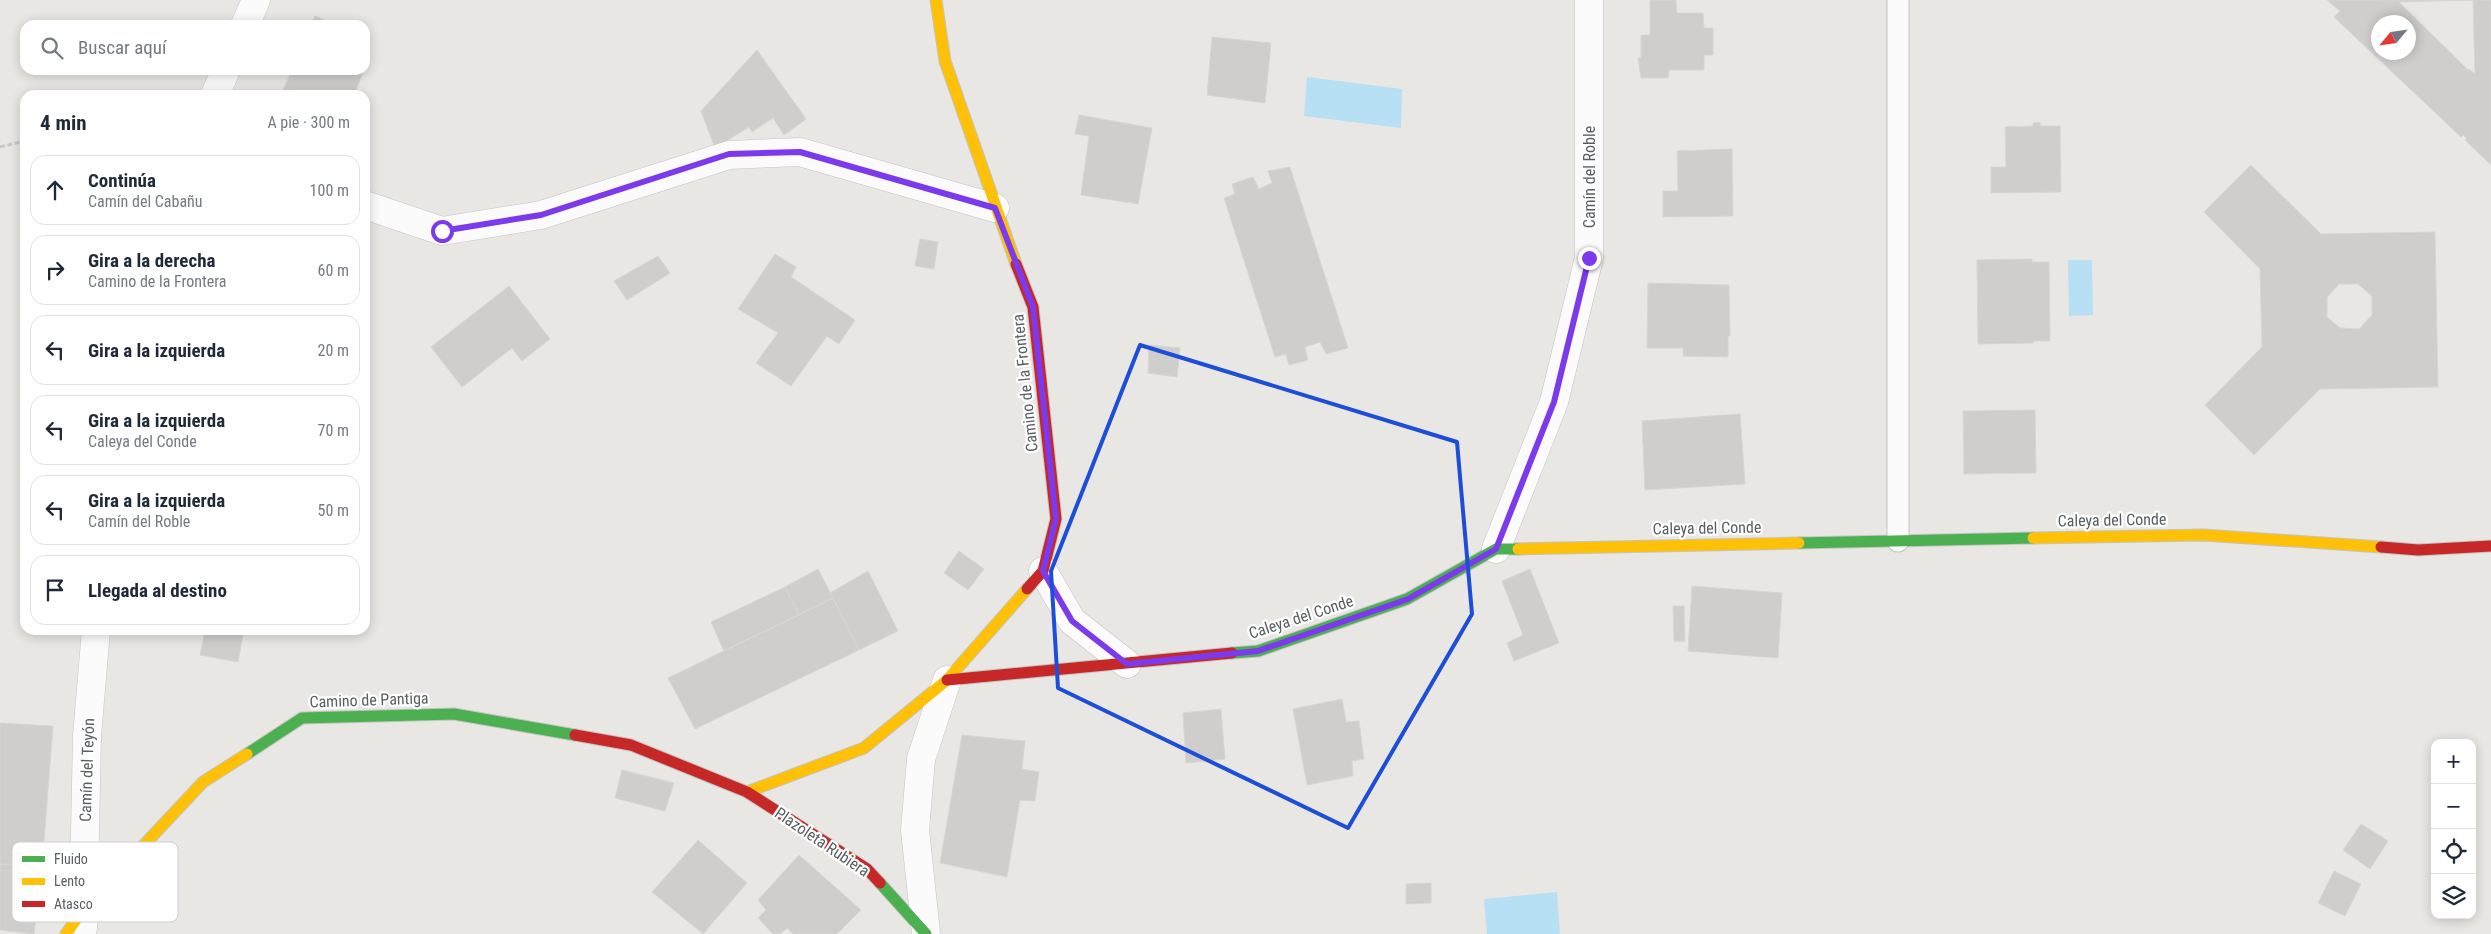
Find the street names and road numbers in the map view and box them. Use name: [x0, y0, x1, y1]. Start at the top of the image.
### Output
street label: Camín del Roble: [1580, 126, 1599, 228]
street label: Camino de la Frontera: [1008, 313, 1042, 453]
street label: Caleya del Conde: [2057, 510, 2167, 530]
street label: Caleya del Conde: [1652, 518, 1762, 538]
street label: Caleya del Conde: [1246, 591, 1356, 643]
street label: Camino de Pantiga: [309, 688, 429, 712]
street label: Camín del Teyón: [76, 718, 98, 822]
street label: Plazoleta Rubiera: [771, 803, 873, 881]

